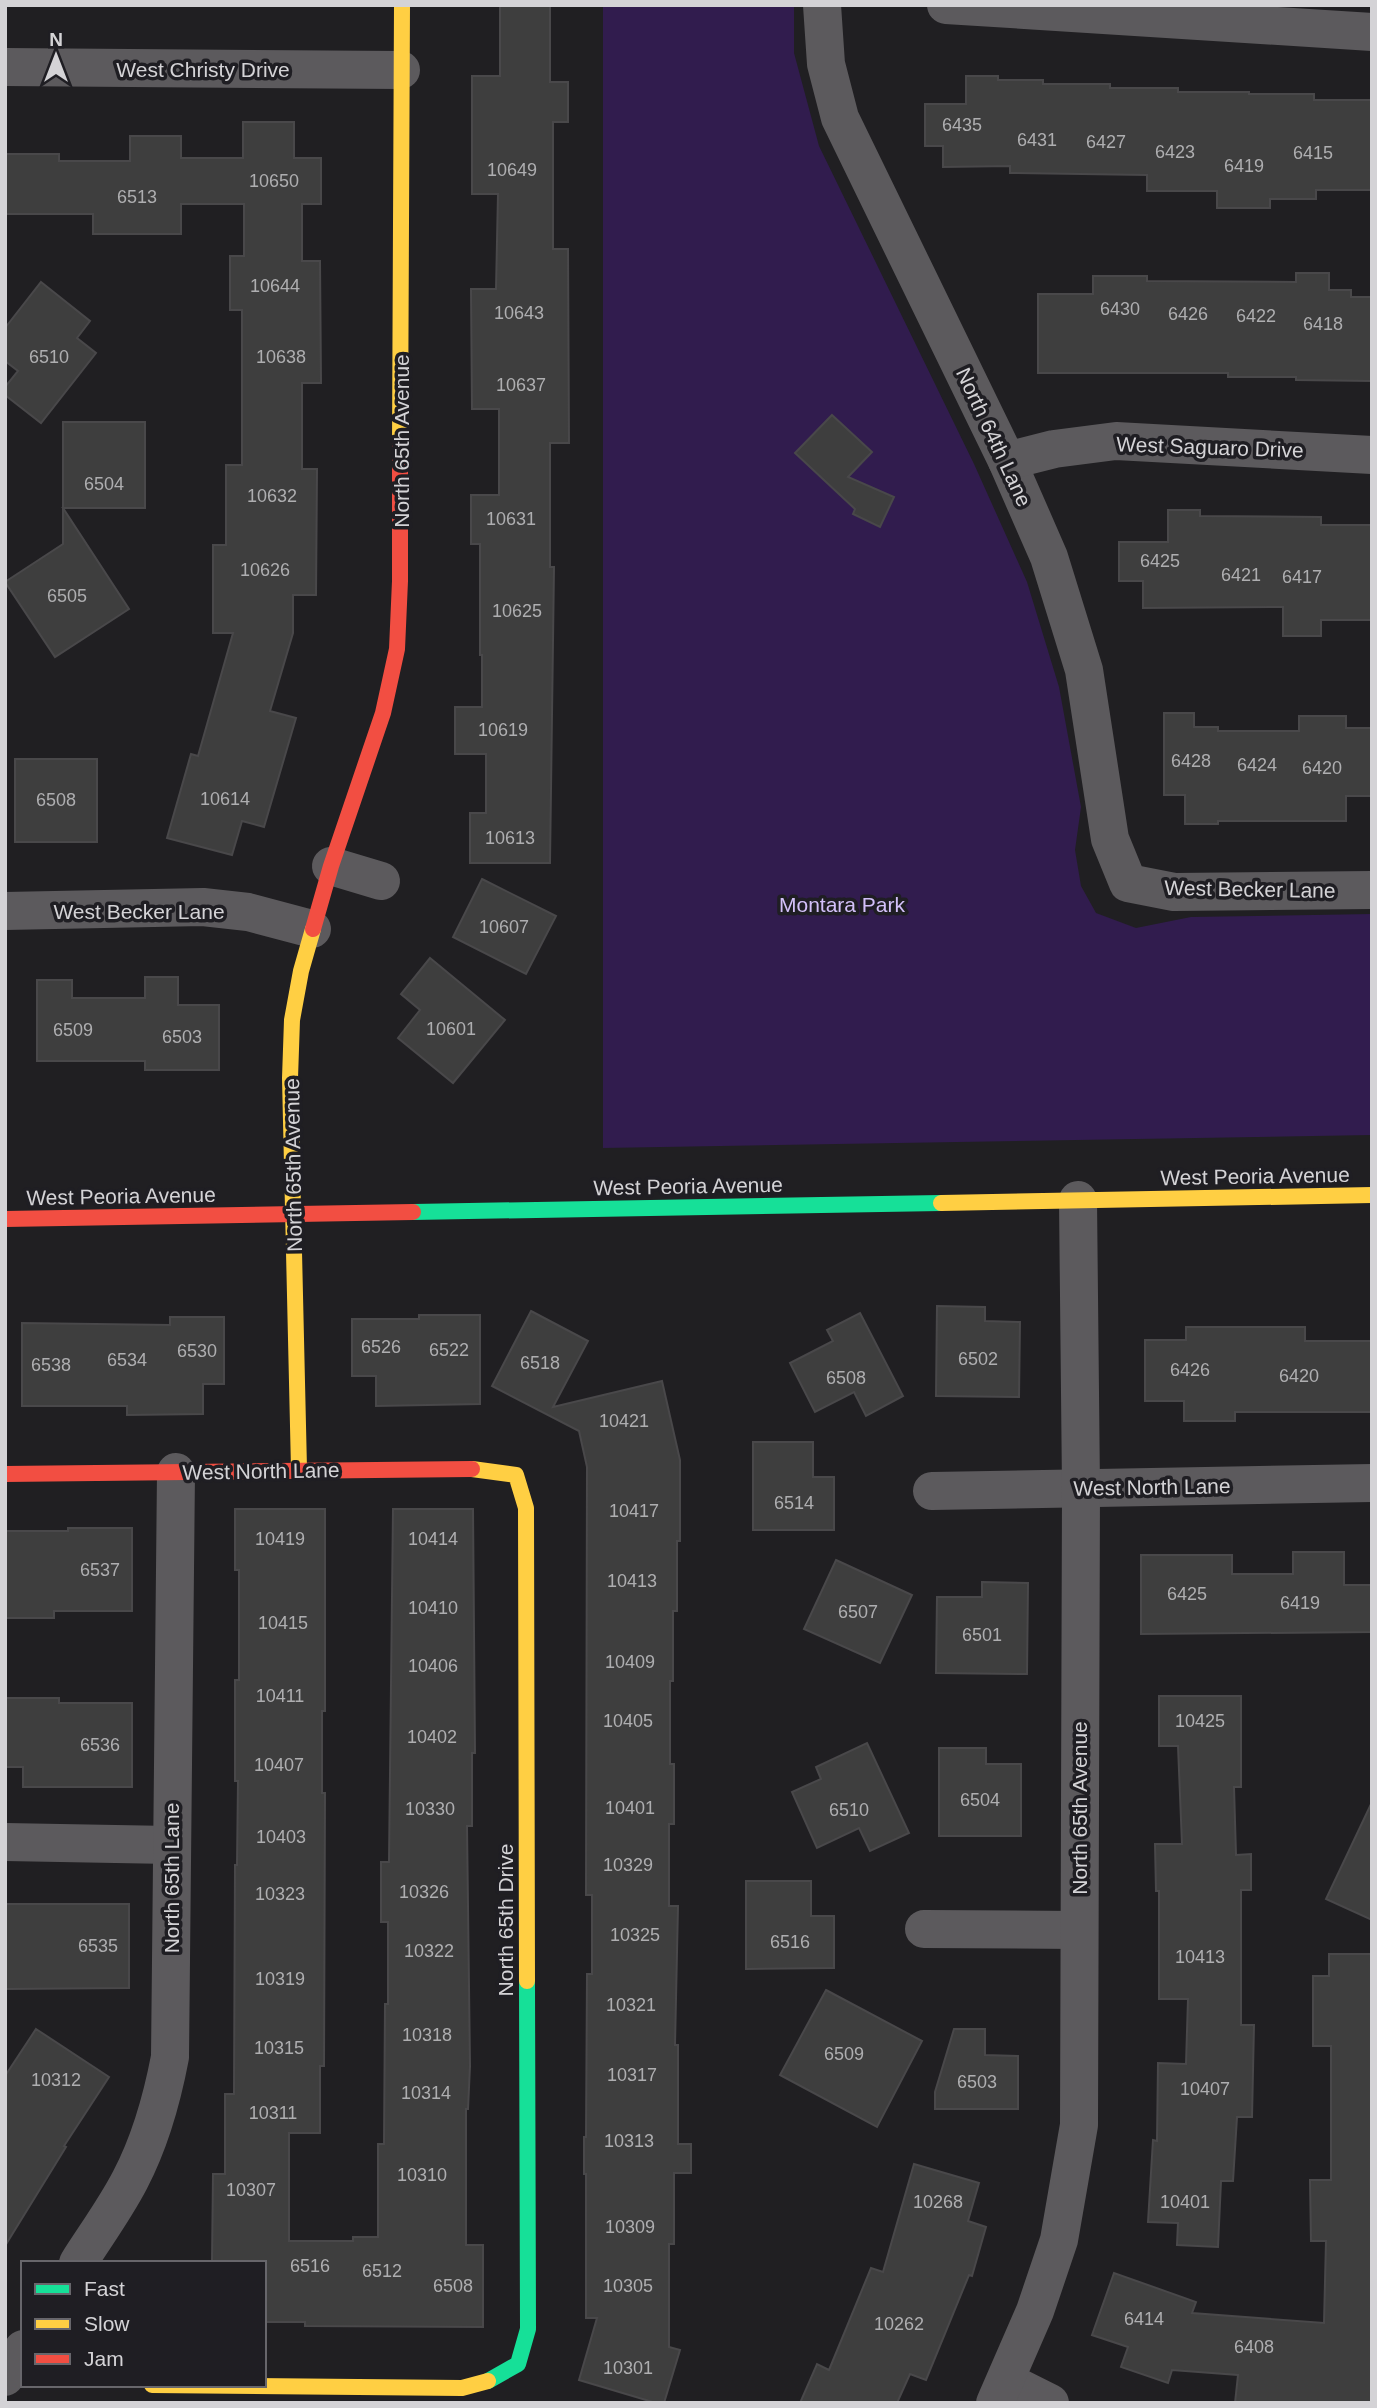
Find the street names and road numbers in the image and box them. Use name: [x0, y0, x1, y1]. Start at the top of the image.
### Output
street label: West Christy Drive: [116, 58, 290, 81]
street label: North 65th Avenue: [390, 354, 413, 528]
street label: North 64th Lane: [952, 364, 1036, 510]
street label: West Saguaro Drive: [1116, 432, 1304, 462]
street label: West Becker Lane: [1164, 876, 1336, 902]
street label: West Becker Lane: [53, 900, 225, 923]
street label: North 65th Avenue: [280, 1078, 306, 1252]
street label: West Peoria Avenue: [1160, 1163, 1350, 1189]
street label: West Peoria Avenue: [593, 1173, 783, 1199]
street label: West Peoria Avenue: [26, 1183, 216, 1209]
street label: West North Lane: [182, 1458, 340, 1484]
street label: West North Lane: [1073, 1474, 1231, 1500]
street label: North 65th Avenue: [1068, 1721, 1091, 1895]
street label: North 65th Lane: [160, 1803, 183, 1953]
street label: North 65th Drive: [494, 1844, 517, 1996]

